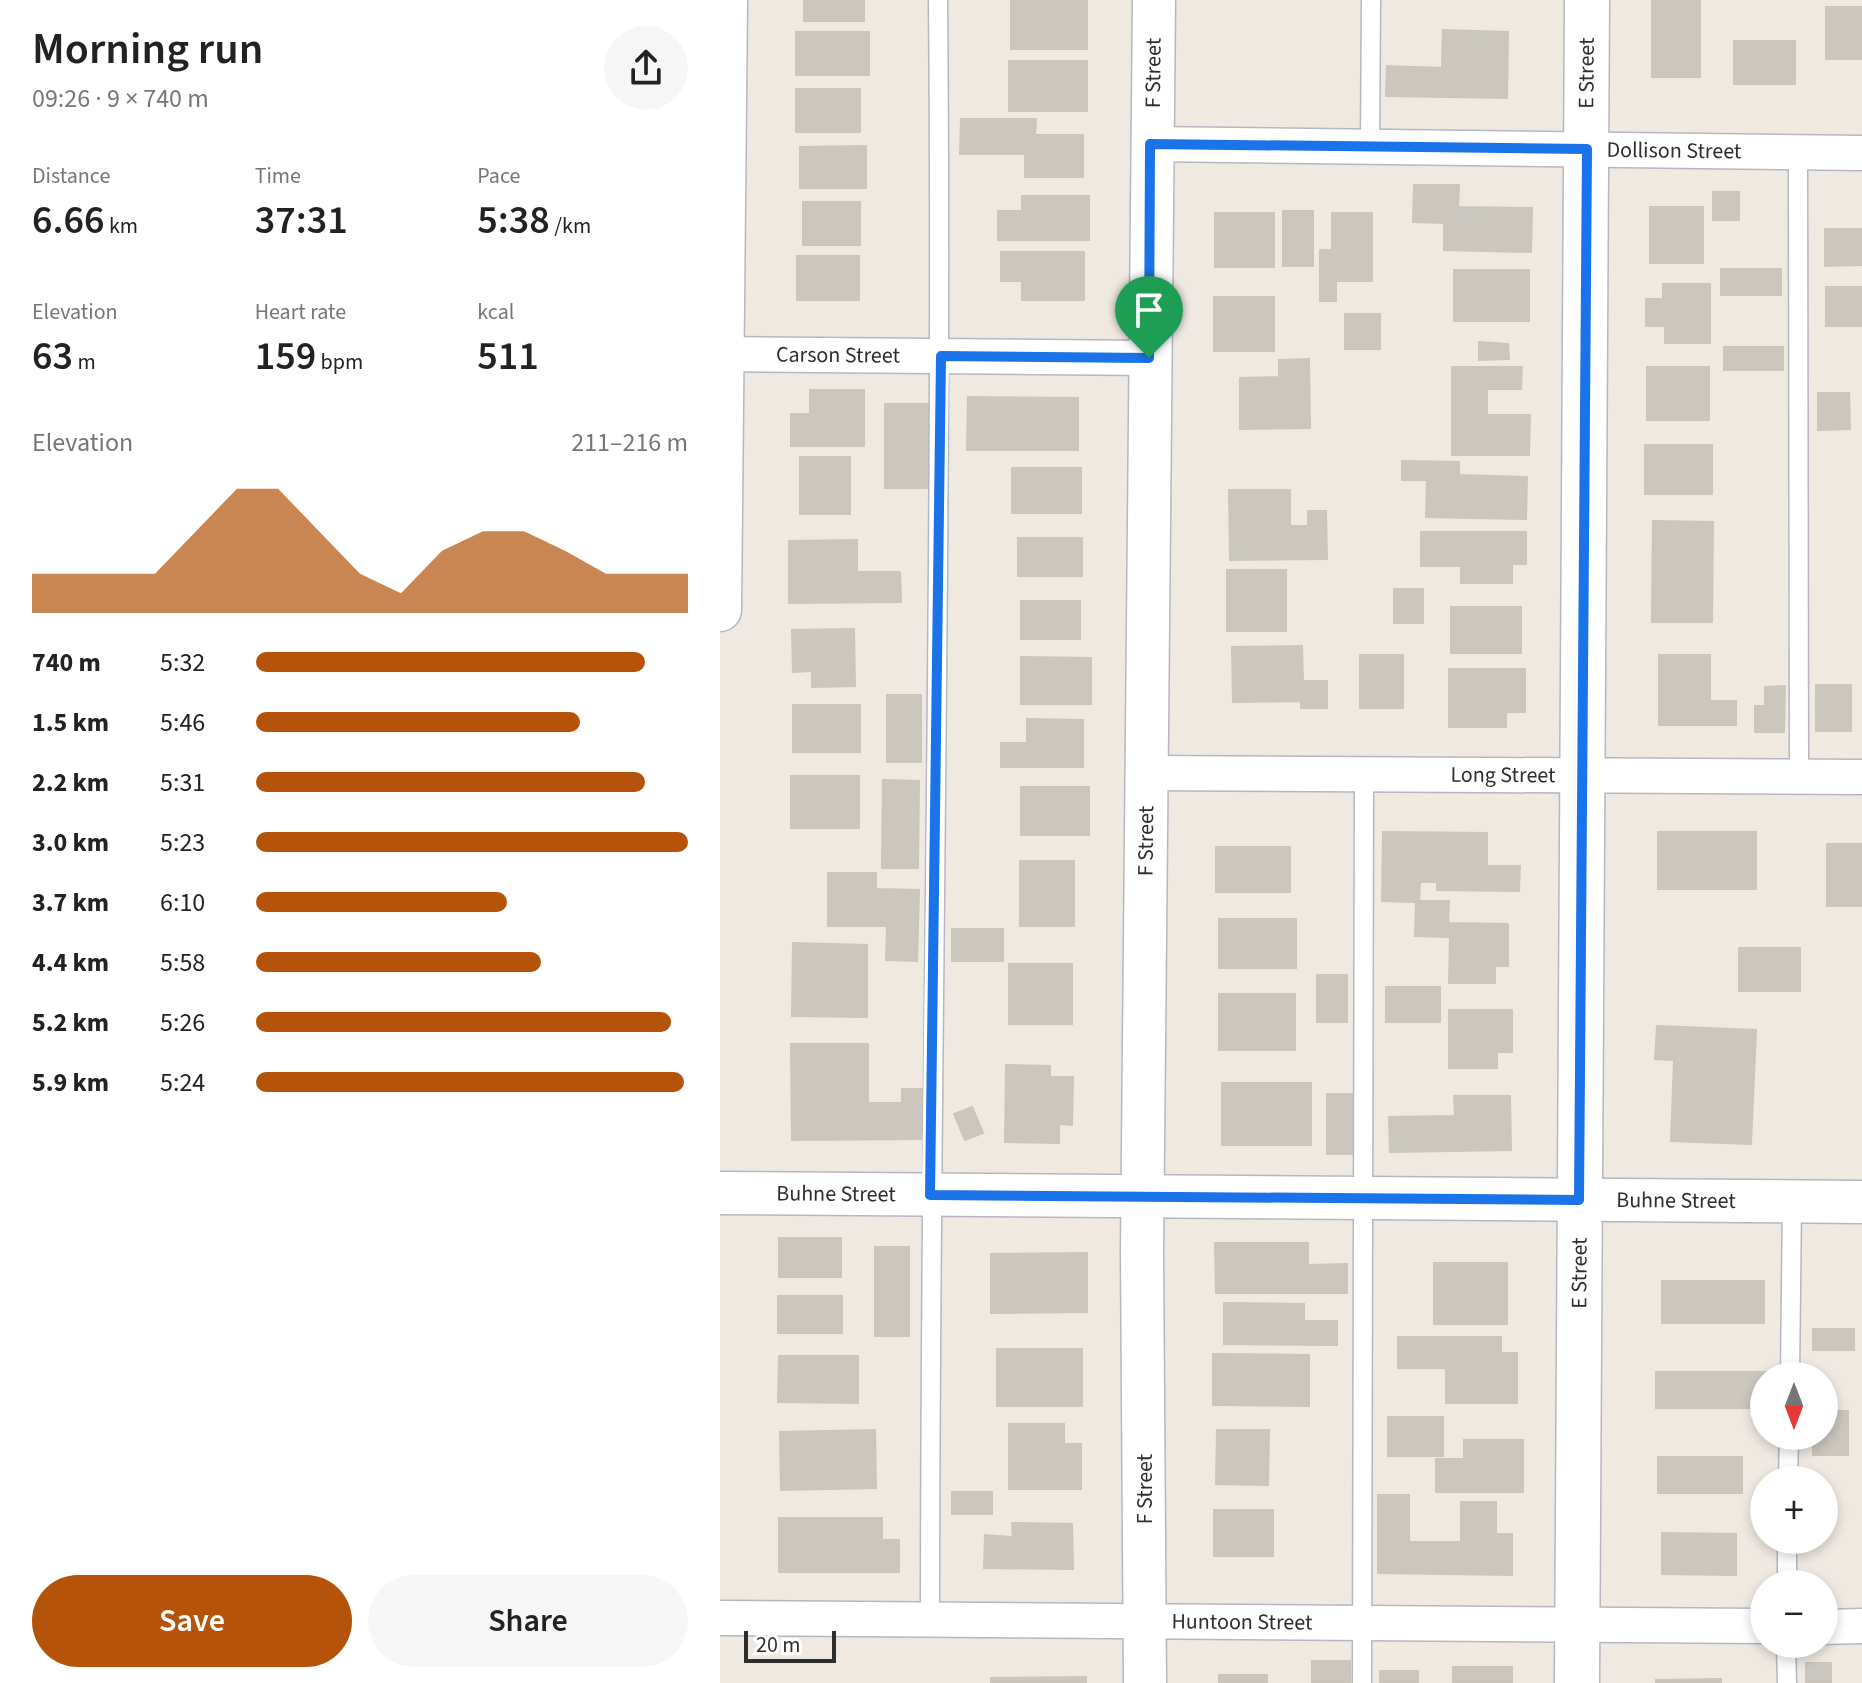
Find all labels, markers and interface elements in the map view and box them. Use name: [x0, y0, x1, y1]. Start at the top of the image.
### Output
text: Morning run: [32, 18, 263, 81]
button: share: [604, 26, 688, 110]
street label: F Street: [1137, 37, 1170, 108]
street label: E Street: [1570, 37, 1603, 109]
text: 09:26 · 9 × 740 m: [32, 80, 209, 117]
street label: Dollison Street: [1606, 134, 1742, 167]
text: Distance: [32, 160, 110, 192]
text: Time: [255, 160, 301, 192]
text: Pace: [477, 160, 520, 192]
text: 6.66: [32, 192, 105, 249]
text: 37:31: [255, 192, 348, 249]
text: 5:38: [477, 192, 550, 249]
text: km: [105, 210, 138, 242]
text: /km: [550, 210, 591, 242]
pin: [1115, 276, 1183, 358]
icon: arrive: [1127, 288, 1171, 332]
text: Elevation: [32, 296, 118, 328]
text: Heart rate: [255, 296, 346, 328]
text: kcal: [477, 296, 514, 328]
text: 63: [32, 328, 73, 385]
text: 159: [255, 328, 316, 385]
text: 511: [477, 328, 539, 385]
street label: Carson Street: [776, 339, 901, 372]
text: m: [73, 346, 96, 378]
text: bpm: [316, 346, 363, 378]
text: Elevation: [32, 424, 133, 461]
text: 211–216 m: [571, 424, 688, 461]
text: 740 m: [32, 644, 101, 681]
text: 5:32: [160, 644, 205, 681]
text: 1.5 km: [32, 704, 109, 741]
text: 5:46: [160, 704, 205, 741]
street label: Long Street: [1450, 759, 1556, 791]
text: 2.2 km: [32, 764, 109, 801]
text: 5:31: [160, 764, 205, 801]
street label: F Street: [1130, 805, 1162, 876]
text: 3.0 km: [32, 824, 109, 861]
text: 5:23: [160, 824, 205, 861]
text: 3.7 km: [32, 884, 109, 921]
text: 6:10: [160, 884, 205, 921]
text: 4.4 km: [32, 944, 109, 981]
text: 5:58: [160, 944, 205, 981]
text: 5.2 km: [32, 1004, 109, 1041]
text: 5:26: [160, 1004, 205, 1041]
text: 5.9 km: [32, 1064, 109, 1101]
text: 5:24: [160, 1064, 205, 1101]
street label: Buhne Street: [776, 1177, 896, 1210]
street label: Buhne Street: [1616, 1184, 1736, 1217]
street label: E Street: [1563, 1237, 1596, 1309]
north arrow: [1750, 1362, 1838, 1450]
map controls: [1750, 1362, 1838, 1658]
street label: F Street: [1129, 1453, 1161, 1524]
button: +: [1750, 1466, 1838, 1554]
button: −: [1750, 1570, 1838, 1658]
button: Save: [32, 1575, 352, 1667]
button: Share: [368, 1575, 688, 1667]
street label: Huntoon Street: [1171, 1605, 1313, 1639]
scale bar: [744, 1627, 836, 1663]
text: 20 m: [756, 1629, 801, 1661]

